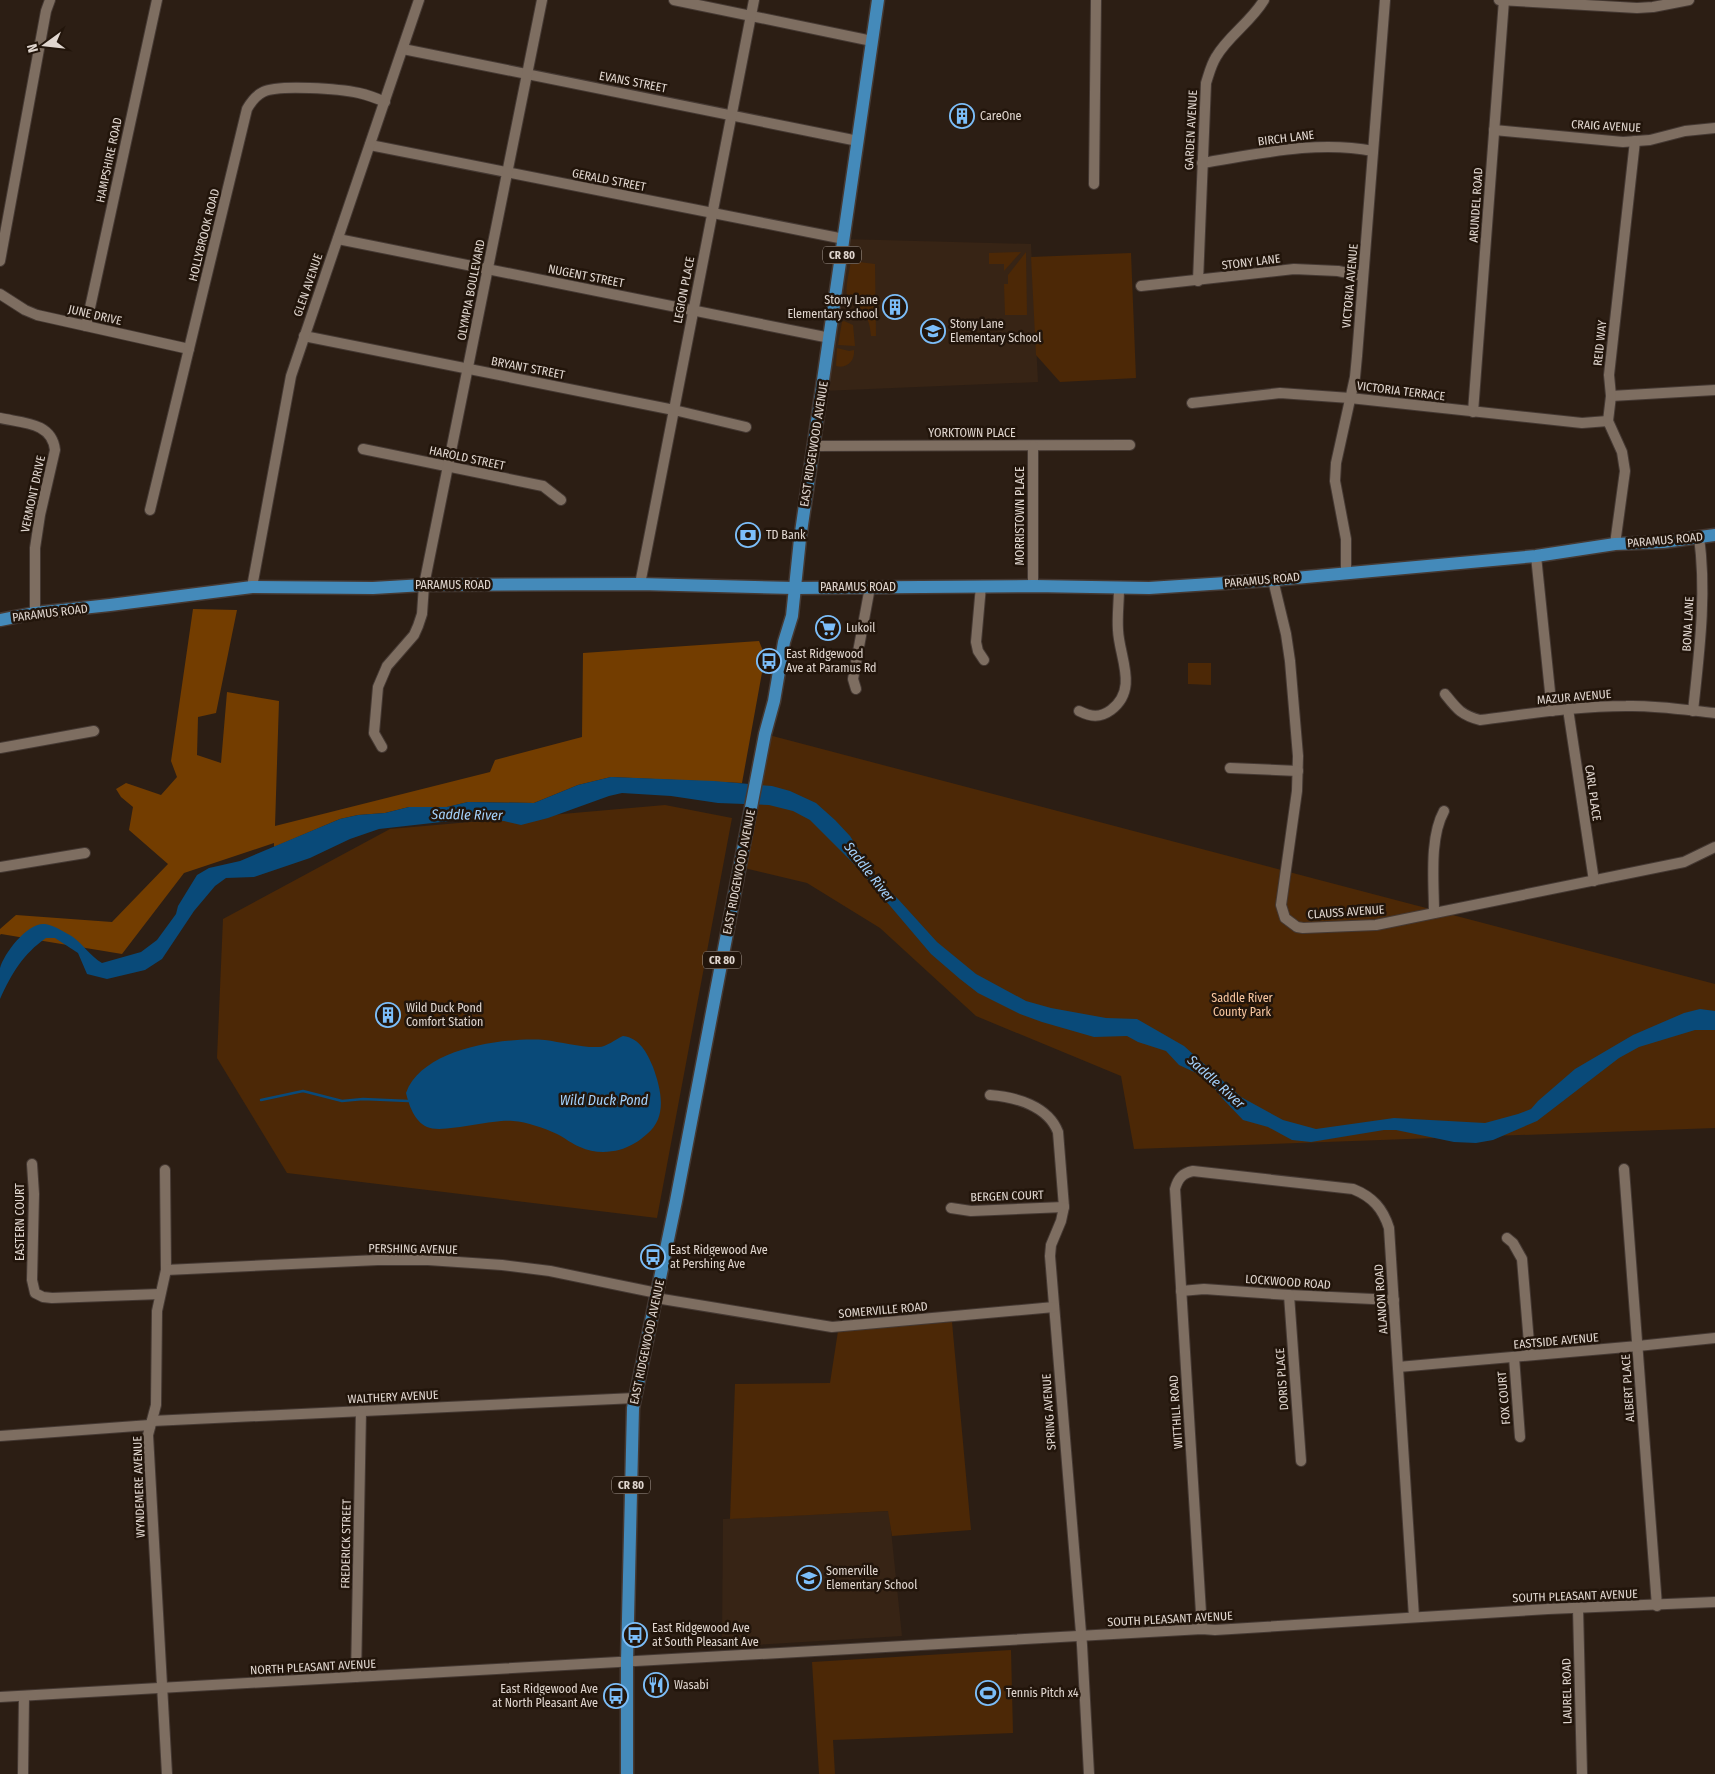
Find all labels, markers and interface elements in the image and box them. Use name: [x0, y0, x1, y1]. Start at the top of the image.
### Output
north arrow: [20, 20, 70, 70]
text: N: [24, 42, 42, 54]
street label: EVANS STREET: [598, 69, 668, 95]
street label: GARDEN AVENUE: [1182, 89, 1200, 170]
building icon: CareOne: [949, 103, 975, 129]
place label: CareOne: [980, 109, 1021, 123]
street label: HAMPSHIRE ROAD: [93, 116, 125, 204]
street label: CRAIG AVENUE: [1571, 117, 1642, 135]
street label: BIRCH LANE: [1257, 128, 1315, 148]
street label: GERALD STREET: [571, 166, 648, 194]
street label: ARUNDEL ROAD: [1466, 167, 1486, 243]
street label: HOLLYBROOK ROAD: [186, 187, 222, 283]
street label: OLYMPIA BOULEVARD: [454, 238, 488, 342]
street label: VICTORIA AVENUE: [1339, 243, 1361, 329]
road number: CR 80: [823, 246, 861, 264]
street label: GLEN AVENUE: [291, 251, 325, 318]
street label: STONY LANE: [1221, 251, 1281, 273]
street label: LEGION PLACE: [671, 255, 697, 325]
street label: NUGENT STREET: [547, 262, 626, 290]
place label: Stony Lane Elementary school: [787, 293, 878, 321]
building icon: Stony Lane Elementary school: [882, 294, 908, 320]
street label: JUNE DRIVE: [67, 302, 123, 328]
place label: Stony Lane Elementary School: [950, 317, 1041, 345]
school or university icon: Stony Lane Elementary School: [920, 318, 946, 344]
street label: REID WAY: [1591, 319, 1609, 367]
street label: BRYANT STREET: [490, 354, 566, 382]
street label: VICTORIA TERRACE: [1356, 379, 1446, 403]
street label: EAST RIDGEWOOD AVENUE: [797, 380, 831, 508]
street label: YORKTOWN PLACE: [928, 426, 1016, 440]
street label: HAROLD STREET: [428, 443, 507, 473]
street label: VERMONT DRIVE: [18, 454, 48, 534]
street label: MORRISTOWN PLACE: [1013, 466, 1027, 566]
bank icon: TD Bank: [735, 522, 761, 548]
place label: TD Bank: [766, 528, 806, 542]
street label: PARAMUS ROAD: [1626, 530, 1704, 550]
street label: PARAMUS ROAD: [1223, 570, 1301, 590]
street label: PARAMUS ROAD: [415, 578, 491, 592]
street label: PARAMUS ROAD: [820, 580, 896, 594]
street label: BONA LANE: [1680, 596, 1696, 652]
street label: PARAMUS ROAD: [11, 601, 89, 625]
supermarket icon: Lukoil: [815, 615, 841, 641]
place label: Lukoil: [846, 621, 875, 635]
place label: East Ridgewood Ave at Paramus Rd: [786, 647, 876, 675]
bus stop icon: East Ridgewood Ave at Paramus Rd: [756, 648, 782, 674]
street label: MAZUR AVENUE: [1536, 687, 1612, 707]
street label: CARL PLACE: [1582, 764, 1604, 822]
water label: Saddle River: [430, 806, 504, 824]
street label: EAST RIDGEWOOD AVENUE: [720, 808, 758, 936]
water label: Saddle River: [840, 838, 898, 906]
street label: CLAUSS AVENUE: [1307, 902, 1385, 922]
road number: CR 80: [703, 952, 741, 968]
park label: Saddle River County Park: [1211, 991, 1274, 1019]
place label: Wild Duck Pond Comfort Station: [406, 1001, 483, 1029]
building icon: Wild Duck Pond Comfort Station: [375, 1002, 401, 1028]
water label: Saddle River: [1183, 1051, 1249, 1113]
water label: Wild Duck Pond: [560, 1092, 649, 1109]
street label: EASTERN COURT: [13, 1183, 27, 1261]
street label: BERGEN COURT: [970, 1188, 1044, 1204]
street label: PERSHING AVENUE: [368, 1241, 458, 1257]
place label: East Ridgewood Ave at Pershing Ave: [670, 1243, 768, 1271]
bus stop icon: East Ridgewood Ave at Pershing Ave: [640, 1244, 666, 1270]
street label: ALANON ROAD: [1372, 1264, 1390, 1334]
street label: LOCKWOOD ROAD: [1245, 1272, 1331, 1292]
street label: EAST RIDGEWOOD AVENUE: [627, 1278, 667, 1406]
street label: SOMERVILLE ROAD: [838, 1299, 928, 1321]
street label: EASTSIDE AVENUE: [1513, 1330, 1599, 1352]
street label: DORIS PLACE: [1273, 1347, 1291, 1411]
street label: ALBERT PLACE: [1619, 1353, 1637, 1422]
street label: FOX COURT: [1495, 1370, 1513, 1425]
street label: SPRING AVENUE: [1039, 1373, 1059, 1451]
street label: WITTHILL ROAD: [1166, 1374, 1186, 1450]
street label: WALTHERY AVENUE: [347, 1388, 439, 1406]
street label: WYNDEMERE AVENUE: [130, 1435, 148, 1538]
road number: CR 80: [612, 1476, 650, 1494]
street label: FREDERICK STREET: [338, 1499, 354, 1589]
place label: Somerville Elementary School: [826, 1564, 917, 1592]
school or university icon: Somerville Elementary School: [796, 1565, 822, 1591]
street label: SOUTH PLEASANT AVENUE: [1512, 1587, 1638, 1605]
street label: SOUTH PLEASANT AVENUE: [1107, 1609, 1233, 1629]
place label: East Ridgewood Ave at South Pleasant Ave: [652, 1621, 759, 1649]
bus stop icon: East Ridgewood Ave at South Pleasant Ave: [622, 1622, 648, 1648]
street label: NORTH PLEASANT AVENUE: [250, 1657, 377, 1677]
street label: LAUREL ROAD: [1559, 1658, 1575, 1724]
restaurant icon: Wasabi: [643, 1672, 669, 1698]
place label: Wasabi: [674, 1678, 709, 1692]
sports icon: Tennis Pitch x4: [975, 1680, 1001, 1706]
place label: East Ridgewood Ave at North Pleasant Ave: [492, 1682, 598, 1710]
bus stop icon: East Ridgewood Ave at North Pleasant Ave: [603, 1683, 629, 1709]
place label: Tennis Pitch x4: [1006, 1686, 1079, 1700]

